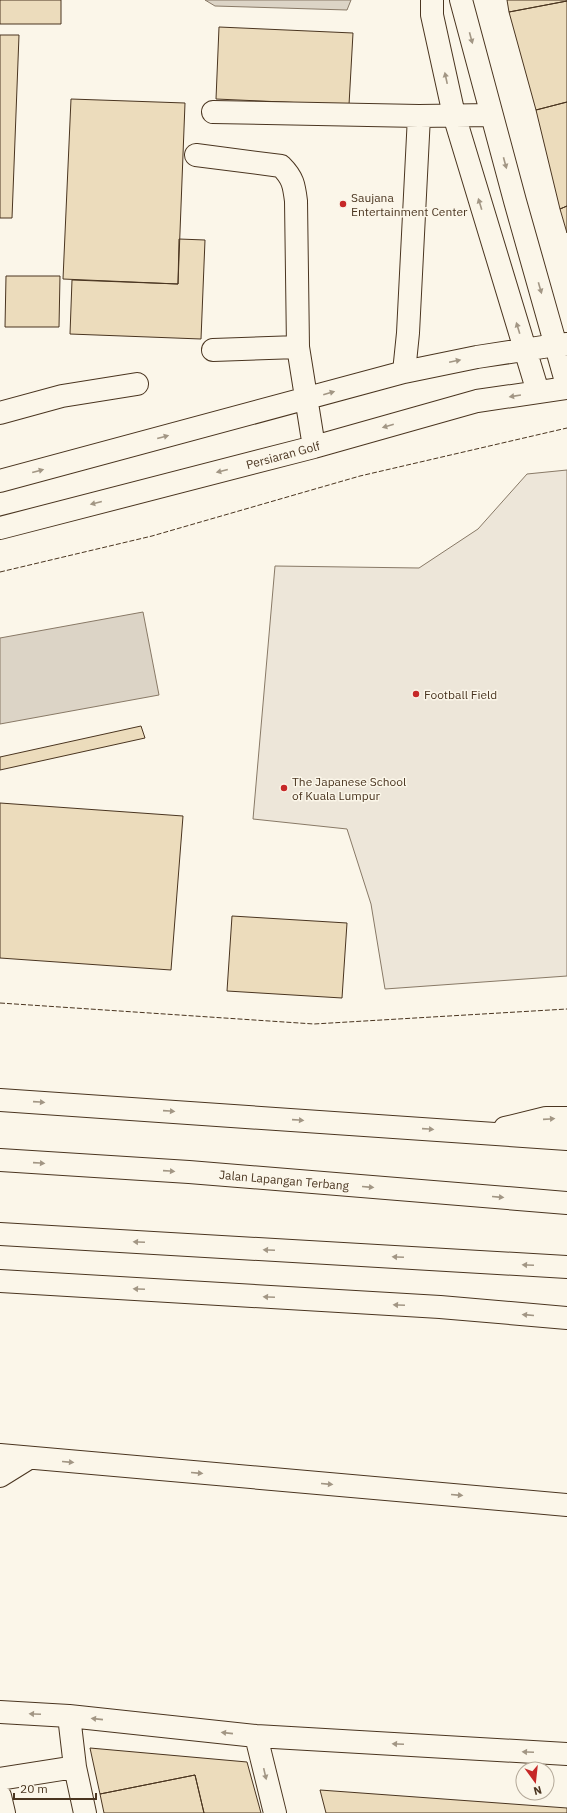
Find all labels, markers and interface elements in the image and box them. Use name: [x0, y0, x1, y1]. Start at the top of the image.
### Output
one-way arrow: [468, 32, 474, 44]
one-way arrow: [442, 72, 448, 85]
one-way arrow: [502, 157, 508, 170]
place label: Saujana Entertainment Center: [351, 190, 468, 219]
one-way arrow: [477, 197, 483, 209]
marker: Saujana Entertainment Center: [338, 199, 348, 209]
one-way arrow: [537, 283, 543, 295]
one-way arrow: [515, 322, 521, 334]
one-way arrow: [449, 358, 462, 364]
one-way arrow: [324, 390, 336, 396]
one-way arrow: [508, 393, 521, 399]
one-way arrow: [382, 423, 394, 429]
one-way arrow: [157, 434, 170, 440]
street label: Persiaran Golf: [244, 438, 322, 472]
one-way arrow: [32, 468, 44, 474]
one-way arrow: [216, 468, 228, 474]
one-way arrow: [90, 500, 102, 506]
place label: Football Field: [424, 687, 497, 702]
marker: Football Field: [411, 689, 421, 699]
place label: The Japanese School of Kuala Lumpur: [292, 774, 406, 803]
marker: The Japanese School of Kuala Lumpur: [279, 783, 289, 793]
one-way arrow: [33, 1099, 45, 1106]
one-way arrow: [163, 1108, 175, 1115]
one-way arrow: [543, 1115, 556, 1122]
one-way arrow: [292, 1117, 304, 1124]
one-way arrow: [422, 1126, 434, 1133]
one-way arrow: [33, 1159, 45, 1166]
one-way arrow: [163, 1167, 175, 1174]
street label: Jalan Lapangan Terbang: [218, 1167, 350, 1193]
one-way arrow: [362, 1183, 374, 1190]
one-way arrow: [492, 1194, 504, 1200]
one-way arrow: [132, 1239, 145, 1245]
one-way arrow: [262, 1246, 275, 1253]
one-way arrow: [391, 1254, 404, 1260]
one-way arrow: [522, 1261, 534, 1268]
one-way arrow: [132, 1286, 145, 1292]
one-way arrow: [262, 1294, 275, 1300]
one-way arrow: [393, 1301, 405, 1308]
one-way arrow: [522, 1311, 534, 1318]
one-way arrow: [62, 1458, 74, 1465]
one-way arrow: [191, 1470, 203, 1476]
one-way arrow: [321, 1481, 333, 1487]
one-way arrow: [450, 1492, 463, 1499]
one-way arrow: [29, 1710, 41, 1717]
one-way arrow: [91, 1715, 104, 1722]
one-way arrow: [221, 1730, 233, 1736]
one-way arrow: [392, 1741, 404, 1748]
one-way arrow: [521, 1749, 534, 1755]
north arrow: [515, 1761, 555, 1801]
one-way arrow: [263, 1768, 269, 1780]
scale bar: [14, 1775, 96, 1801]
text: 20 m: [20, 1781, 48, 1796]
text: N: [532, 1783, 543, 1798]

